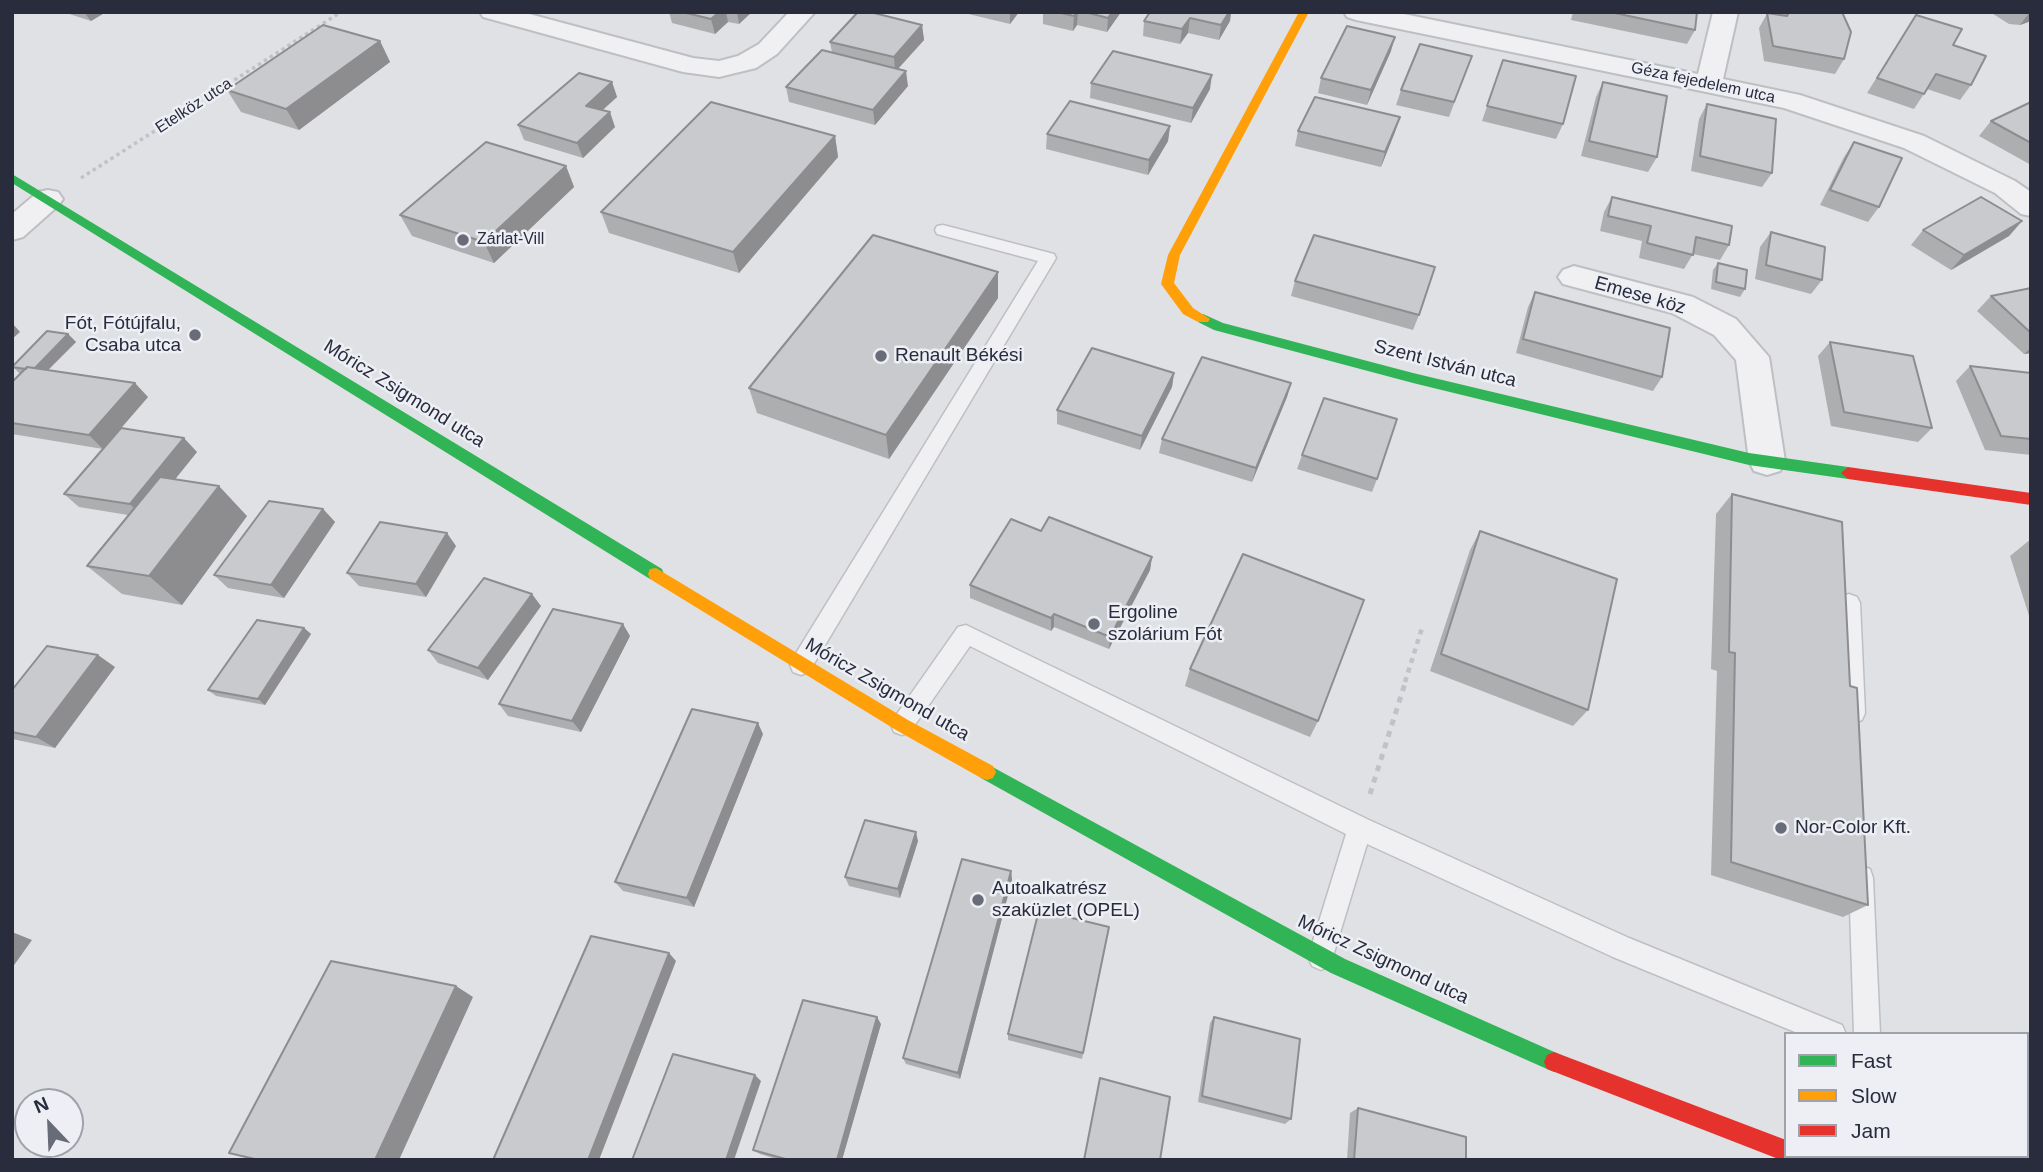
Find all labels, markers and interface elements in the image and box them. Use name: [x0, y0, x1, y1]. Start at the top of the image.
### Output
street label: Géza fejedelem utca: [1629, 58, 1777, 108]
street label: Etelköz utca: [152, 74, 236, 138]
place label: Zárlat-Vill: [477, 230, 544, 250]
marker: Zárlat-Vill: [455, 232, 471, 248]
street label: Emese köz: [1592, 272, 1688, 320]
place label: Fót, Fótújfalu, Csaba utca: [65, 313, 181, 357]
marker: Fót, Fótújfalu, Csaba utca: [187, 327, 203, 343]
street label: Móricz Zsigmond utca: [319, 335, 489, 453]
street label: Szent István utca: [1372, 335, 1518, 393]
place label: Renault Békési: [895, 345, 1023, 367]
marker: Renault Békési: [873, 348, 889, 364]
place label: Ergoline szolárium Fót: [1108, 602, 1222, 646]
marker: Ergoline szolárium Fót: [1086, 616, 1102, 632]
street label: Móricz Zsigmond utca: [801, 634, 973, 746]
place label: Nor-Color Kft.: [1795, 817, 1911, 839]
marker: Nor-Color Kft.: [1773, 820, 1789, 836]
place label: Autoalkatrész szaküzlet (OPEL): [992, 878, 1140, 922]
marker: Autoalkatrész szaküzlet (OPEL): [970, 892, 986, 908]
street label: Móricz Zsigmond utca: [1294, 910, 1472, 1010]
legend: [1784, 1032, 2029, 1158]
text: Fast: [1851, 1049, 1892, 1072]
text: Slow: [1851, 1084, 1897, 1107]
north arrow: [14, 1088, 84, 1158]
text: N: [31, 1093, 52, 1117]
text: Jam: [1851, 1119, 1891, 1142]

